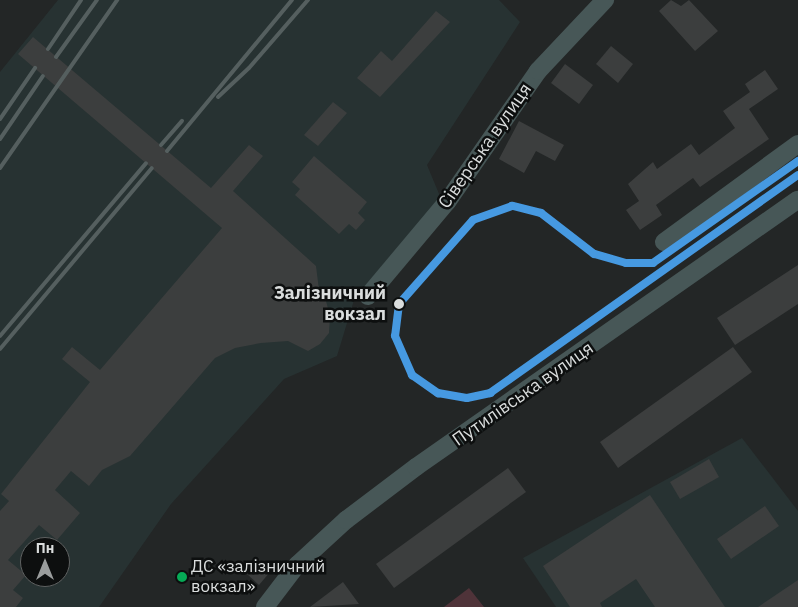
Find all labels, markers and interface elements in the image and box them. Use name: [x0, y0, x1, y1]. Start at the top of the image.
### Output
street label: Сіверська вулиця: [434, 79, 536, 213]
place label: Залізничний вокзал: [274, 283, 386, 326]
marker: Залізничний вокзал: [390, 295, 408, 313]
street label: Путилівська вулиця: [448, 337, 598, 451]
north arrow: [20, 537, 70, 587]
text: Пн: [36, 539, 54, 557]
place label: ДС «залізничний вокзал»: [191, 557, 325, 597]
marker: ДС «залізничний вокзал»: [177, 572, 187, 582]

